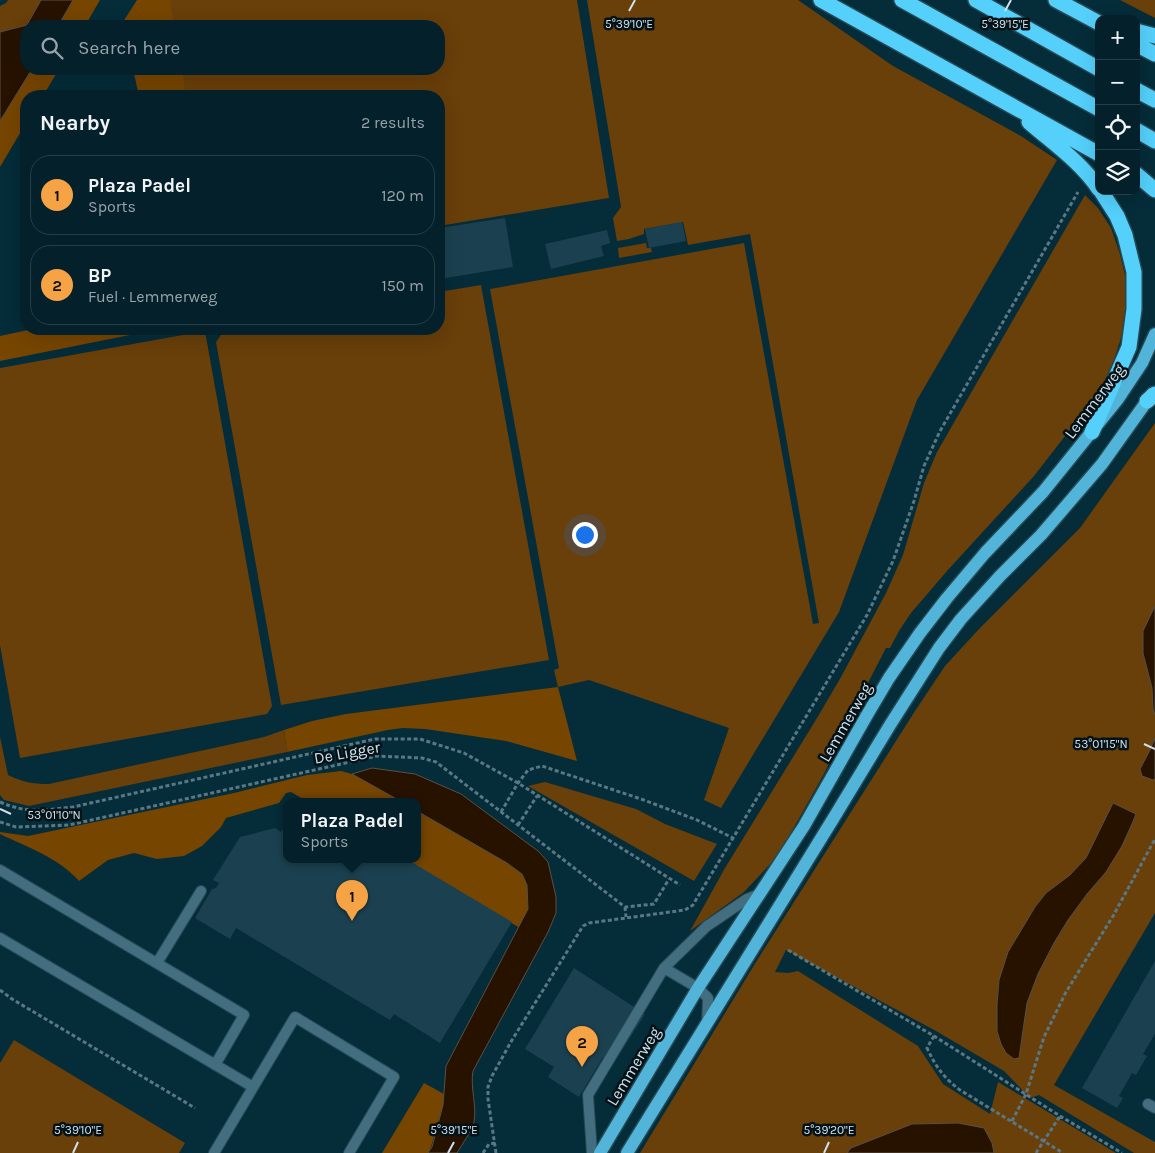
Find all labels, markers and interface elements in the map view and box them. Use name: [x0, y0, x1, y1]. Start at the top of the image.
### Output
map controls: [1095, 15, 1140, 195]
button: +: [1095, 15, 1140, 60]
text: 5°39'10"E: [605, 17, 653, 31]
text: 5°39'15"E: [981, 17, 1029, 31]
search box: [20, 20, 445, 75]
icon: search: [38, 34, 66, 62]
text: Search here: [78, 37, 180, 59]
button: −: [1095, 60, 1140, 105]
button: locate: [1095, 105, 1140, 150]
text: Nearby: [40, 111, 110, 135]
text: 2 results: [361, 113, 425, 132]
button: layers: [1095, 150, 1140, 195]
text: Plaza Padel: [88, 175, 191, 197]
text: 1: [54, 186, 60, 205]
text: 120 m: [381, 186, 424, 205]
text: Sports: [88, 197, 136, 216]
text: BP: [88, 265, 111, 287]
text: 2: [52, 276, 62, 295]
text: 150 m: [381, 276, 424, 295]
text: Fuel · Lemmerweg: [88, 287, 217, 306]
street label: Lemmerweg: [1060, 360, 1129, 442]
your location: [572, 522, 598, 548]
street label: Lemmerweg: [815, 679, 876, 765]
street label: De Ligger: [312, 737, 382, 768]
text: 53°01'15"N: [1074, 737, 1128, 751]
popup: [283, 798, 421, 863]
text: 53°01'10"N: [27, 808, 81, 822]
text: Plaza Padel: [301, 810, 403, 832]
text: Sports: [301, 832, 349, 851]
pin: 1: [336, 880, 368, 921]
street label: Lemmerweg: [602, 1023, 664, 1109]
pin: 2: [566, 1026, 598, 1067]
text: 5°39'10"E: [54, 1123, 102, 1137]
text: 5°39'15"E: [430, 1123, 478, 1137]
text: 5°39'20"E: [803, 1123, 855, 1137]

